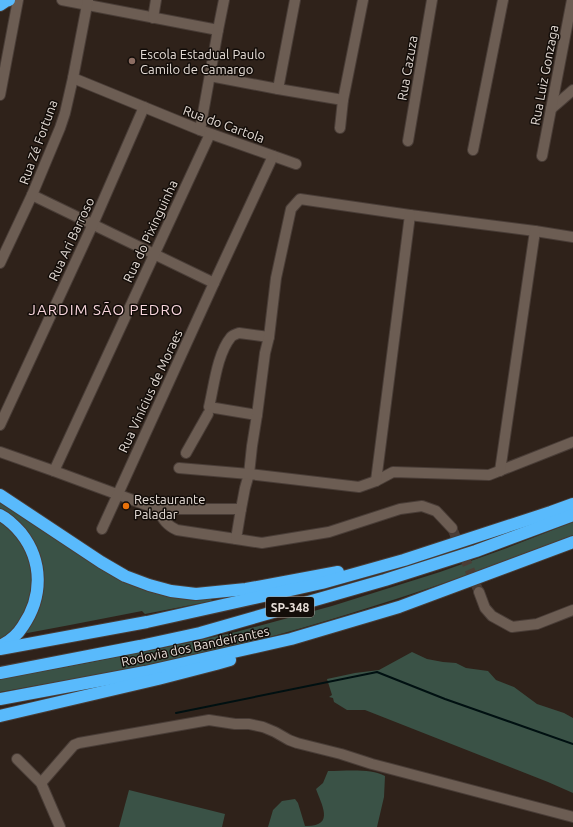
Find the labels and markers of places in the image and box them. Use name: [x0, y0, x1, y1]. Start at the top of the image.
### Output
place label: Escola Estadual Paulo Camilo de Camargo: [140, 47, 265, 76]
marker: Escola Estadual Paulo Camilo de Camargo: [127, 56, 137, 66]
place label: Restaurante Paladar: [134, 492, 205, 521]
marker: Restaurante Paladar: [121, 501, 131, 511]

